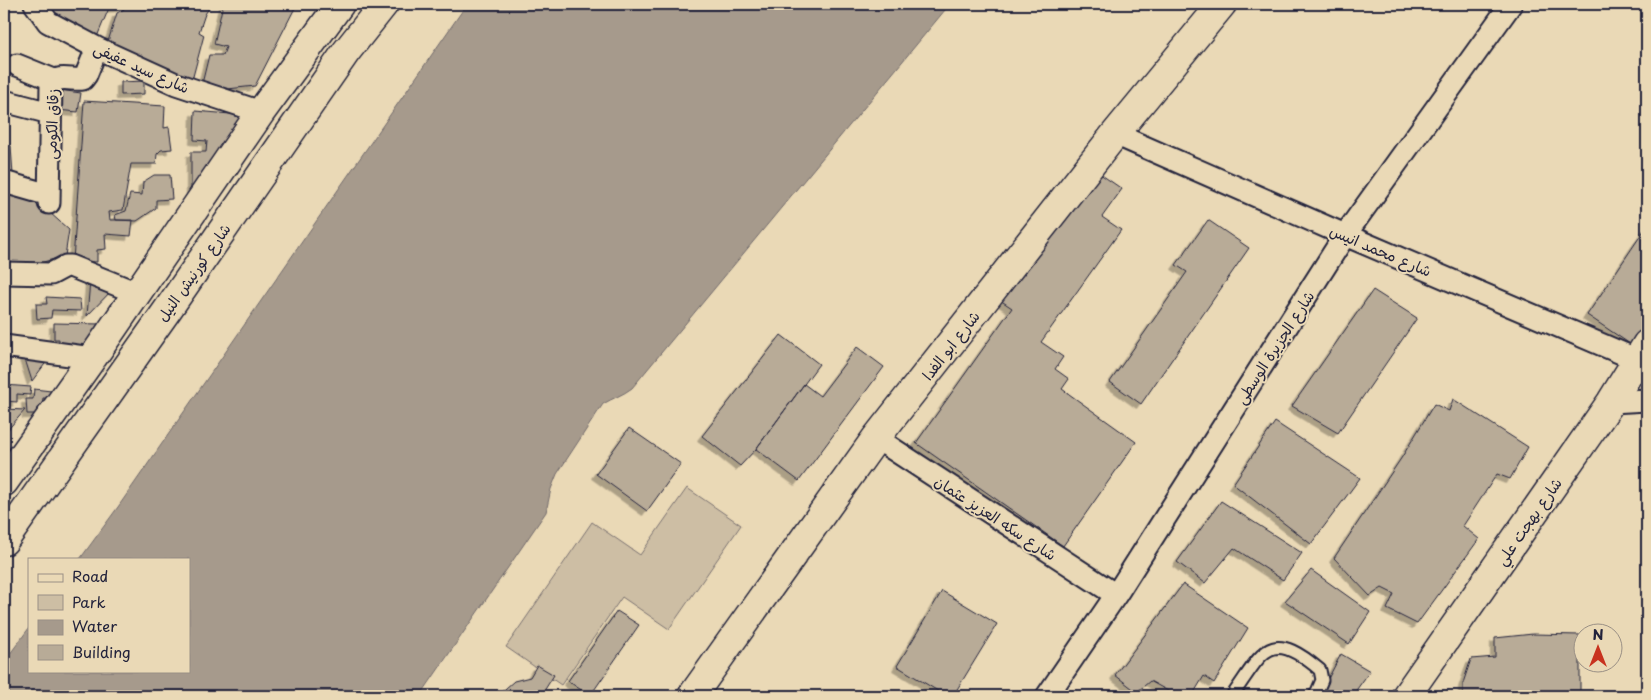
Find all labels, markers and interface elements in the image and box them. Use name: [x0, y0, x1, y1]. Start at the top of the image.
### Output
street label: شارع سيد عفيفى: [90, 36, 194, 98]
street label: زقاق الكومى: [38, 88, 64, 160]
street label: شارع كورنيش النيل: [150, 218, 236, 326]
street label: شارع محمد انيس: [1327, 218, 1435, 282]
street label: شارع الجزيرة الوسطى: [1229, 286, 1319, 408]
street label: شارع ابو الفدا: [915, 305, 985, 385]
street label: شارع سكه العزيز عثمان: [930, 469, 1062, 565]
street label: شارع بهجت علي: [1489, 472, 1569, 571]
legend: [28, 558, 190, 672]
text: Road: [72, 564, 108, 587]
text: Park: [72, 590, 106, 613]
text: Water: [72, 614, 117, 637]
north arrow: [1574, 622, 1624, 672]
text: N: [1592, 624, 1604, 645]
text: Building: [72, 640, 131, 663]

